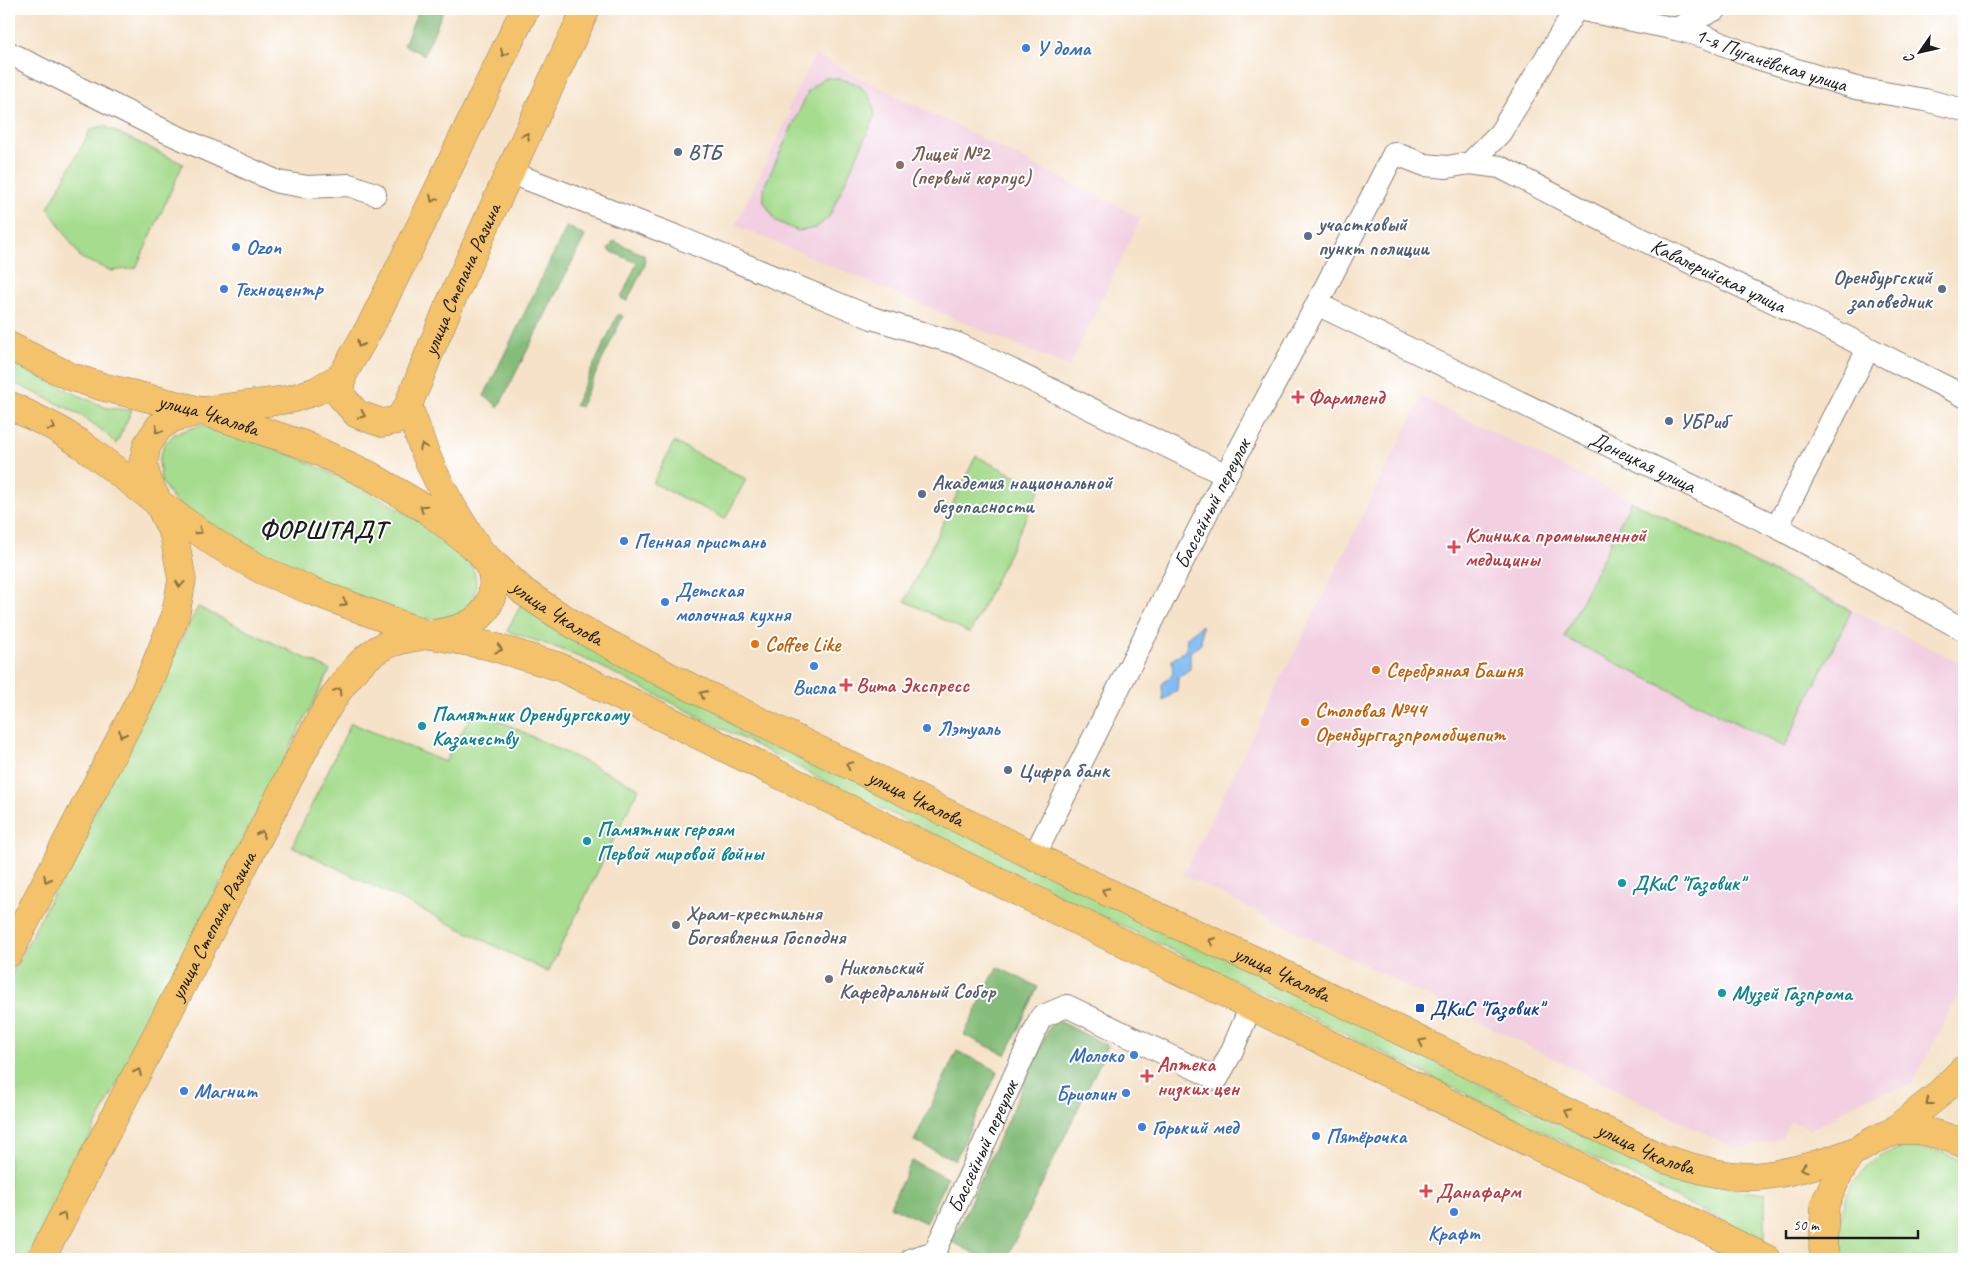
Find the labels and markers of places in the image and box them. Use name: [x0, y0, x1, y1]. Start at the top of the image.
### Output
place label: У дома: [1036, 35, 1092, 61]
marker: У дома: [1020, 42, 1032, 54]
place label: ВТБ: [688, 139, 724, 165]
place label: Лицей №2 (первый корпус): [910, 140, 1033, 191]
marker: ВТБ: [672, 146, 684, 158]
marker: Лицей №2 (первый корпус): [894, 159, 906, 171]
place label: участковый пункт полиции: [1316, 211, 1431, 261]
marker: участковый пункт полиции: [1302, 230, 1314, 242]
place label: Ozon: [246, 234, 281, 260]
marker: Ozon: [230, 241, 242, 253]
place label: Оренбургский заповедник: [1833, 264, 1934, 315]
place label: Техноцентр: [234, 276, 324, 302]
marker: Техноцентр: [218, 283, 230, 295]
marker: Оренбургский заповедник: [1936, 283, 1948, 295]
place label: Фармленд: [1308, 384, 1387, 410]
marker: Фармленд: [1292, 391, 1304, 403]
place label: УБРиб: [1679, 408, 1733, 434]
marker: УБРиб: [1663, 415, 1675, 427]
place label: Академия национальной безопасности: [932, 469, 1114, 520]
marker: Академия национальной безопасности: [916, 488, 928, 500]
place label: Клиника промышленной медицины: [1465, 522, 1648, 572]
place label: Пенная пристань: [634, 528, 766, 554]
marker: Пенная пристань: [618, 535, 630, 547]
marker: Клиника промышленной медицины: [1447, 540, 1461, 554]
place label: Детская молочная кухня: [675, 577, 792, 628]
marker: Детская молочная кухня: [659, 596, 671, 608]
place label: Coffee Like: [765, 631, 842, 657]
marker: Coffee Like: [749, 638, 761, 650]
place label: Серебряная Башня: [1386, 657, 1524, 683]
marker: Висла: [808, 660, 820, 672]
marker: Серебряная Башня: [1370, 664, 1382, 676]
place label: Вита Экспресс: [856, 672, 970, 698]
place label: Висла: [793, 674, 837, 700]
marker: Вита Экспресс: [840, 679, 852, 691]
place label: Столовая №44 Оренбурггазпромобщепит: [1315, 697, 1507, 748]
place label: Памятник Оренбургскому Казачеству: [432, 701, 630, 752]
place label: Лэтуаль: [937, 715, 1001, 741]
marker: Столовая №44 Оренбурггазпромобщепит: [1299, 716, 1311, 728]
marker: Памятник Оренбургскому Казачеству: [416, 720, 428, 732]
marker: Лэтуаль: [921, 722, 933, 734]
place label: Цифра банк: [1018, 757, 1111, 783]
marker: Цифра банк: [1002, 764, 1014, 776]
place label: Памятник героям Первой мировой войны: [597, 816, 766, 866]
marker: Памятник героям Первой мировой войны: [581, 835, 593, 847]
place label: ДКиC "Газовик": [1632, 870, 1749, 897]
marker: ДКиC "Газовик": [1616, 877, 1628, 889]
place label: Храм-крестильня Богоявления Господня: [686, 900, 847, 950]
marker: Храм-крестильня Богоявления Господня: [670, 919, 682, 931]
place label: Никольский Кафедральный Собор: [839, 954, 997, 1004]
marker: Никольский Кафедральный Собор: [823, 973, 835, 985]
place label: Музей Газпрома: [1732, 980, 1854, 1007]
marker: Музей Газпрома: [1716, 987, 1728, 999]
place label: ДКиС "Газовик": [1430, 995, 1548, 1022]
marker: ДКиС "Газовик": [1414, 1002, 1426, 1014]
place label: Молоко: [1069, 1042, 1126, 1068]
marker: Молоко: [1128, 1049, 1140, 1061]
place label: Аптека низких цен: [1157, 1051, 1240, 1102]
marker: Аптека низких цен: [1141, 1070, 1153, 1082]
place label: Магнит: [194, 1078, 259, 1104]
place label: Бриолин: [1056, 1080, 1117, 1106]
marker: Магнит: [178, 1085, 190, 1097]
marker: Бриолин: [1120, 1087, 1132, 1099]
place label: Горький мед: [1152, 1114, 1241, 1140]
marker: Горький мед: [1136, 1121, 1148, 1133]
place label: Пятёрочка: [1326, 1123, 1408, 1149]
marker: Пятёрочка: [1310, 1130, 1322, 1142]
place label: Данафарм: [1436, 1178, 1522, 1204]
marker: Данафарм: [1420, 1185, 1432, 1197]
marker: Крафт: [1448, 1206, 1460, 1218]
place label: Крафт: [1428, 1220, 1482, 1246]

